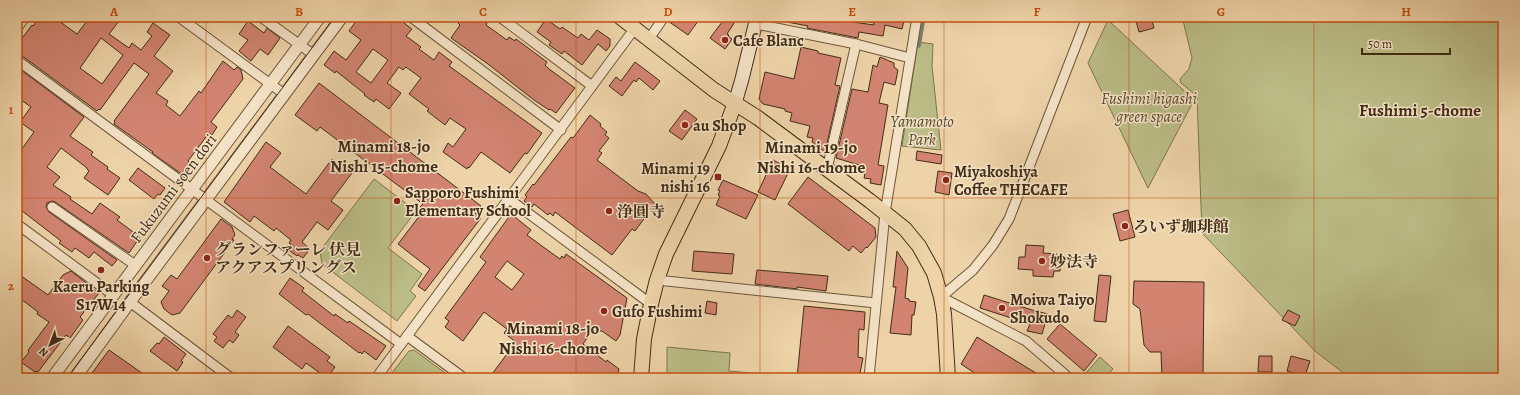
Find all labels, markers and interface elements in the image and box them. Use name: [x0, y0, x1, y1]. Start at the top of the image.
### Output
text: A: [109, 3, 119, 20]
text: B: [295, 3, 303, 20]
text: C: [479, 3, 487, 20]
text: D: [663, 3, 673, 20]
text: E: [848, 3, 856, 20]
text: F: [1034, 3, 1041, 20]
text: G: [1217, 3, 1225, 20]
text: H: [1401, 3, 1411, 20]
place label: Cafe Blanc: [733, 30, 804, 52]
scale bar: [1362, 30, 1450, 56]
marker: Cafe Blanc: [720, 35, 730, 45]
text: 50 m: [1368, 36, 1392, 52]
park label: Fushimi higashi green space: [1101, 88, 1197, 128]
district label: Fushimi 5-chome: [1359, 99, 1481, 122]
text: 1: [9, 101, 14, 118]
park label: Yamamoto Park: [890, 111, 954, 151]
place label: au Shop: [693, 115, 747, 137]
marker: au Shop: [680, 120, 690, 130]
street label: Fukuzumi soen dori: [126, 130, 222, 248]
district label: Minami 18-jo Nishi 15-chome: [330, 135, 438, 178]
district label: Minami 19-jo Nishi 16-chome: [757, 136, 866, 179]
place label: Minami 19 nishi 16: [641, 158, 711, 198]
place label: Miyakoshiya Coffee THECAFE: [954, 161, 1068, 201]
marker: Minami 19 nishi 16: [713, 172, 723, 182]
marker: Miyakoshiya Coffee THECAFE: [941, 175, 951, 185]
place label: Sapporo Fushimi Elementary School: [405, 182, 531, 222]
marker: Sapporo Fushimi Elementary School: [392, 196, 402, 206]
place label: 浄圓寺: [617, 201, 665, 223]
marker: 浄圓寺: [604, 206, 614, 216]
place label: ろいず珈琲館: [1133, 216, 1229, 238]
marker: ろいず珈琲館: [1120, 221, 1130, 231]
place label: グランファーレ 伏見 アクアスプリングス: [215, 239, 361, 279]
place label: 妙法寺: [1050, 251, 1098, 273]
marker: グランファーレ 伏見 アクアスプリングス: [202, 253, 212, 263]
marker: 妙法寺: [1037, 256, 1047, 266]
marker: Kaeru Parking S17W14: [96, 265, 106, 275]
place label: Kaeru Parking S17W14: [53, 276, 150, 316]
text: 2: [8, 277, 15, 294]
place label: Moiwa Taiyo Shokudo: [1010, 289, 1095, 329]
place label: Gufo Fushimi: [612, 301, 703, 323]
marker: Moiwa Taiyo Shokudo: [997, 303, 1007, 313]
marker: Gufo Fushimi: [599, 306, 609, 316]
district label: Minami 18-jo Nishi 16-chome: [499, 317, 608, 360]
north arrow: [30, 325, 70, 365]
text: N: [36, 344, 52, 360]

